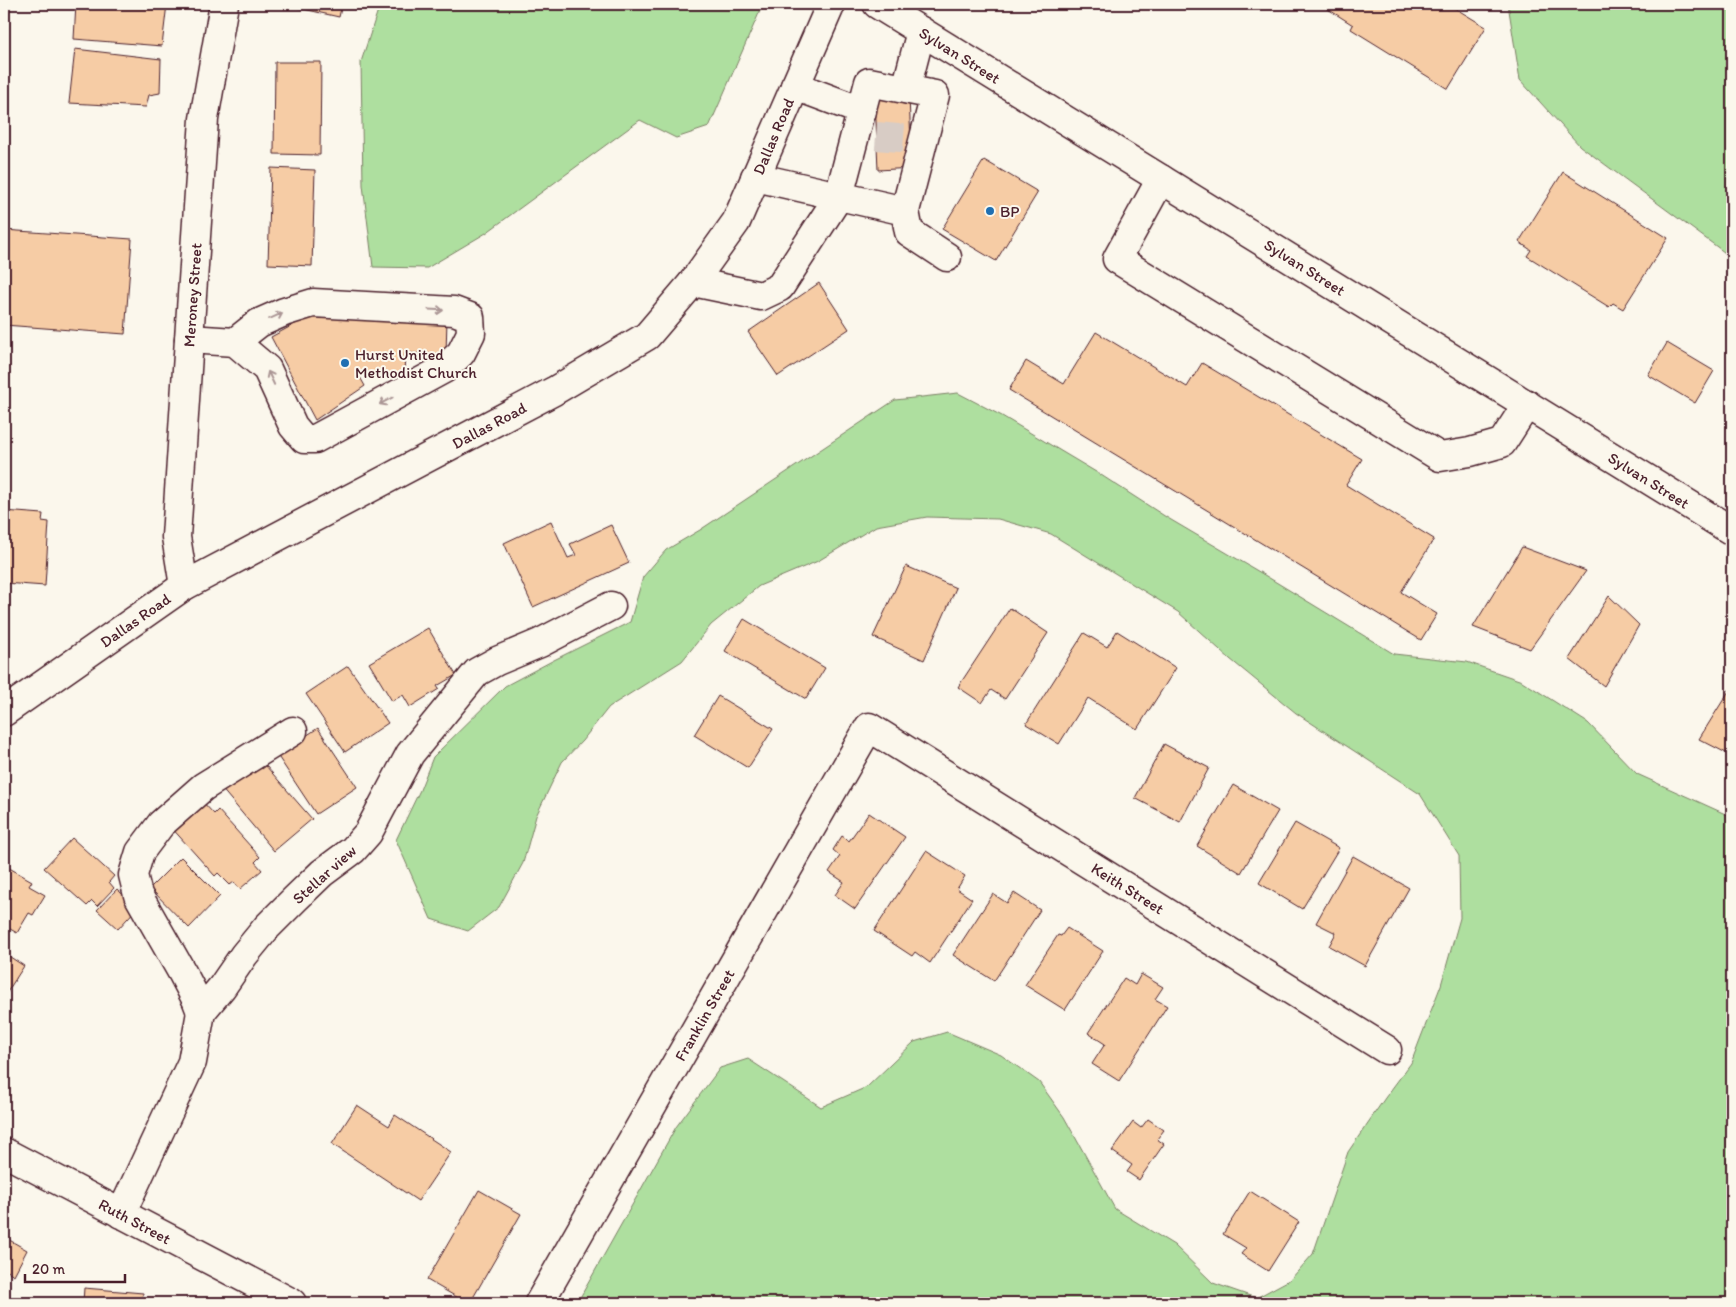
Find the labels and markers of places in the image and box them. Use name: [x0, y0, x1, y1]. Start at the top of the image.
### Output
place label: BP: [1000, 202, 1019, 221]
marker: BP: [984, 205, 996, 217]
place label: Hurst United Methodist Church: [355, 345, 477, 382]
marker: Hurst United Methodist Church: [339, 357, 351, 369]

